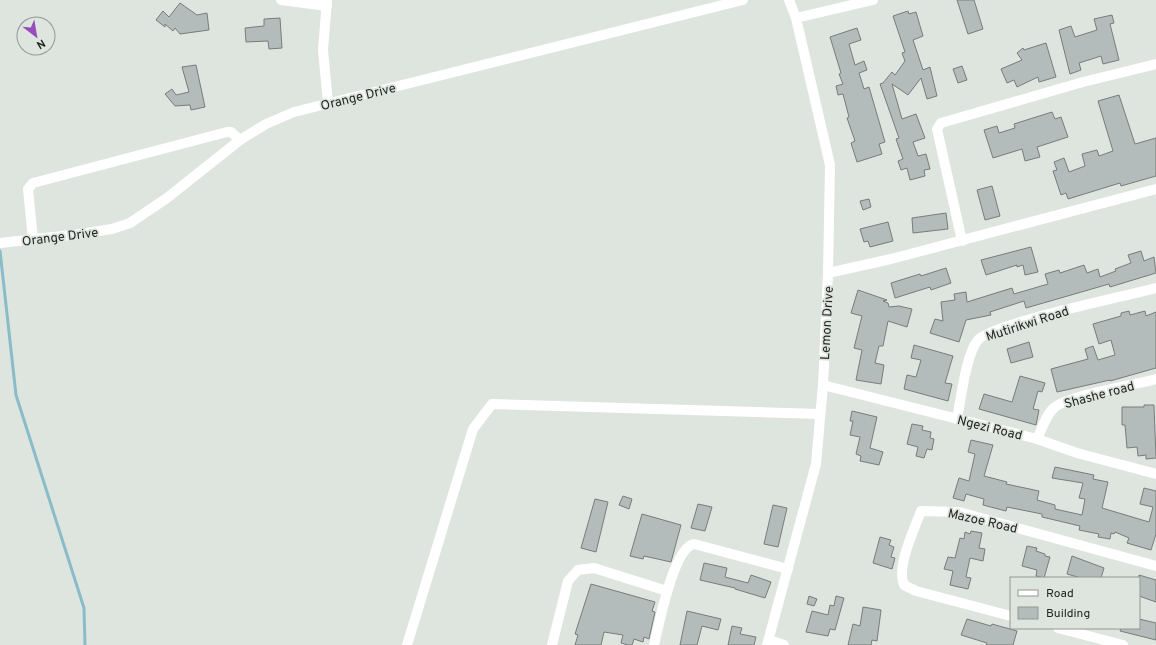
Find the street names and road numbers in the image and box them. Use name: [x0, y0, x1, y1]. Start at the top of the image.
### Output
street label: Orange Drive: [319, 81, 398, 115]
street label: Orange Drive: [21, 225, 99, 251]
street label: Lemon Drive: [818, 286, 838, 360]
street label: Mutirikwi Road: [984, 304, 1071, 346]
street label: Shashe road: [1063, 379, 1136, 413]
street label: Ngezi Road: [955, 413, 1024, 445]
street label: Mazoe Road: [946, 506, 1019, 538]

